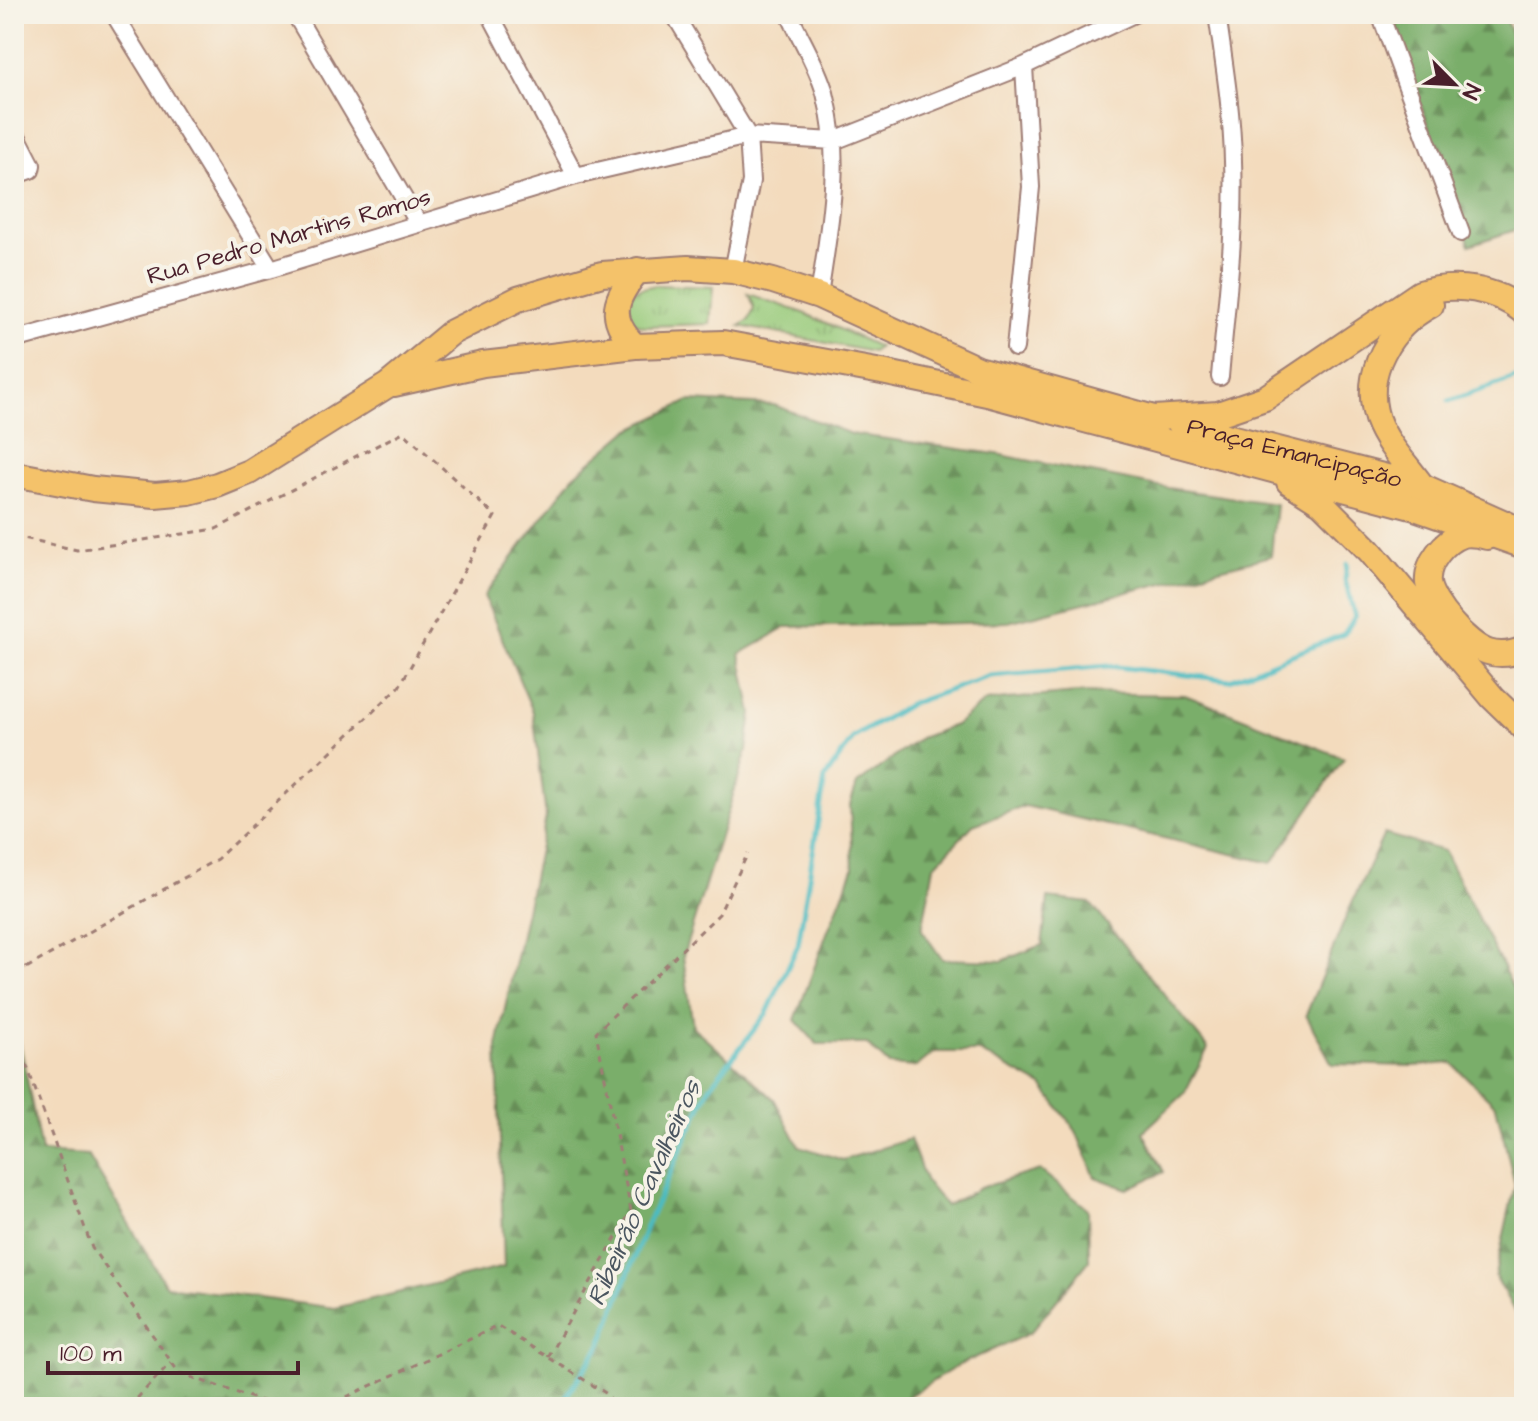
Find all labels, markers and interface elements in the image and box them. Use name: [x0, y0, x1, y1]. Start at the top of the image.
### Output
north arrow: [1414, 44, 1494, 124]
text: N: [1454, 79, 1488, 104]
street label: Rua Pedro Martins Ramos: [143, 180, 435, 294]
street label: Praça Emancipação: [1183, 409, 1406, 497]
water label: Ribeirão Cavalheiros: [578, 1073, 711, 1311]
scale bar: [48, 1325, 298, 1375]
text: 100 m: [60, 1337, 122, 1371]

